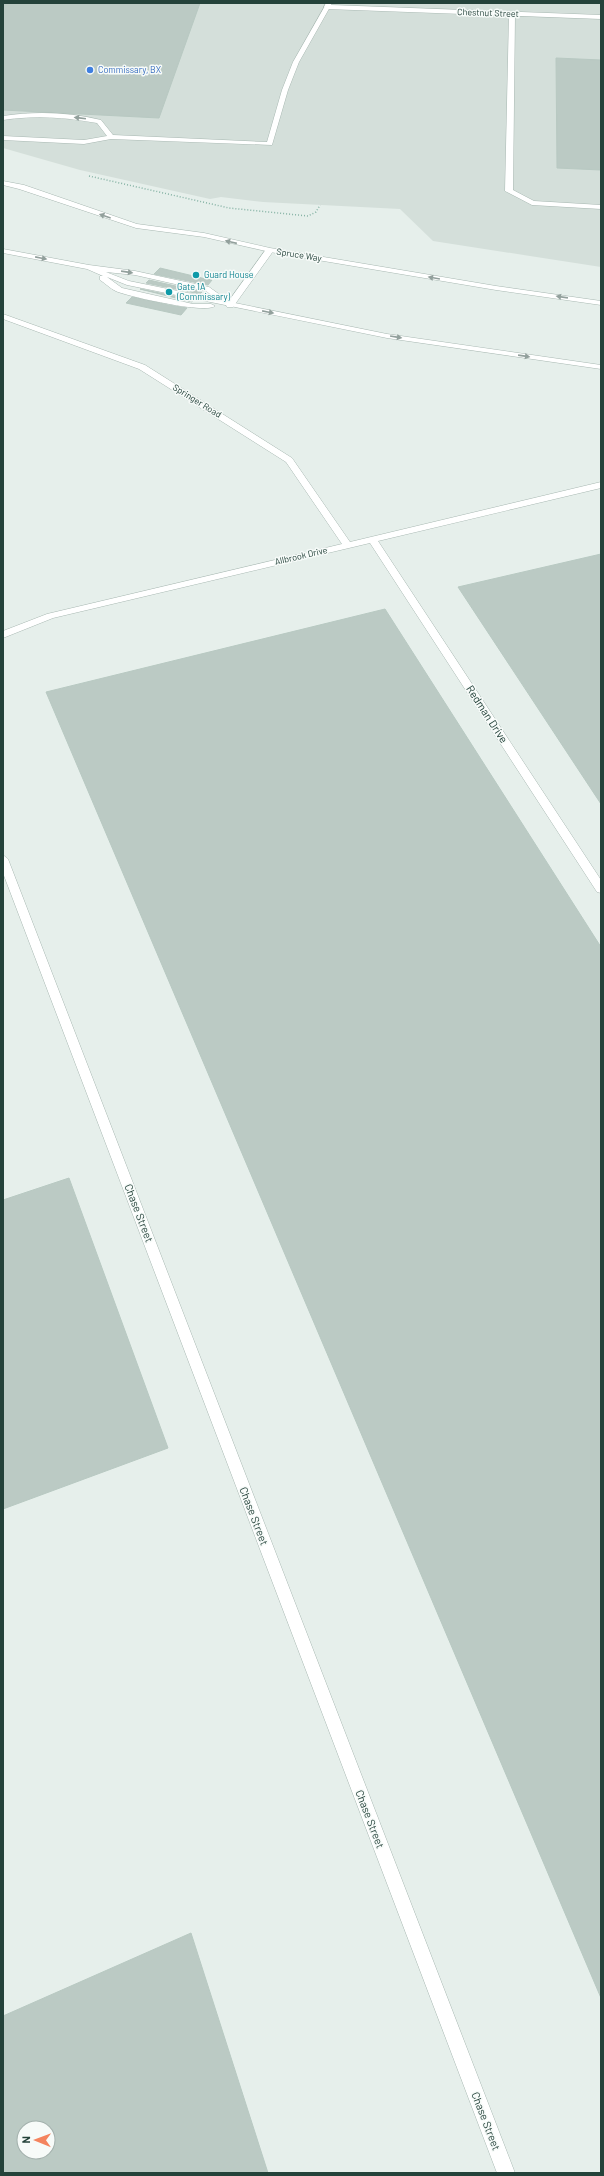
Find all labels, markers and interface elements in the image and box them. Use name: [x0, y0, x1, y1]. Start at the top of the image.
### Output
street label: Chestnut Street: [457, 6, 519, 19]
place label: Commissary, BX: [98, 64, 161, 75]
marker: Commissary, BX: [85, 65, 95, 75]
one-way arrow: [74, 115, 86, 121]
one-way arrow: [98, 213, 110, 219]
one-way arrow: [225, 238, 238, 244]
street label: Spruce Way: [276, 245, 323, 264]
one-way arrow: [35, 256, 47, 262]
one-way arrow: [121, 269, 134, 276]
place label: Guard House: [204, 269, 254, 280]
marker: Guard House: [191, 270, 201, 280]
one-way arrow: [428, 275, 440, 281]
place label: Gate 1A (Commissary): [176, 281, 231, 302]
marker: Gate 1A (Commissary): [164, 287, 174, 297]
one-way arrow: [556, 294, 568, 301]
one-way arrow: [262, 310, 274, 316]
one-way arrow: [390, 334, 402, 340]
one-way arrow: [518, 354, 531, 360]
street label: Springer Road: [171, 381, 224, 420]
street label: Allbrook Drive: [273, 544, 329, 567]
street label: Redman Drive: [464, 683, 511, 745]
street label: Chase Street: [122, 1182, 157, 1244]
street label: Chase Street: [237, 1485, 272, 1547]
street label: Chase Street: [353, 1788, 388, 1850]
street label: Chase Street: [469, 2090, 504, 2152]
north arrow: [16, 2120, 56, 2160]
text: N: [19, 2136, 32, 2144]

